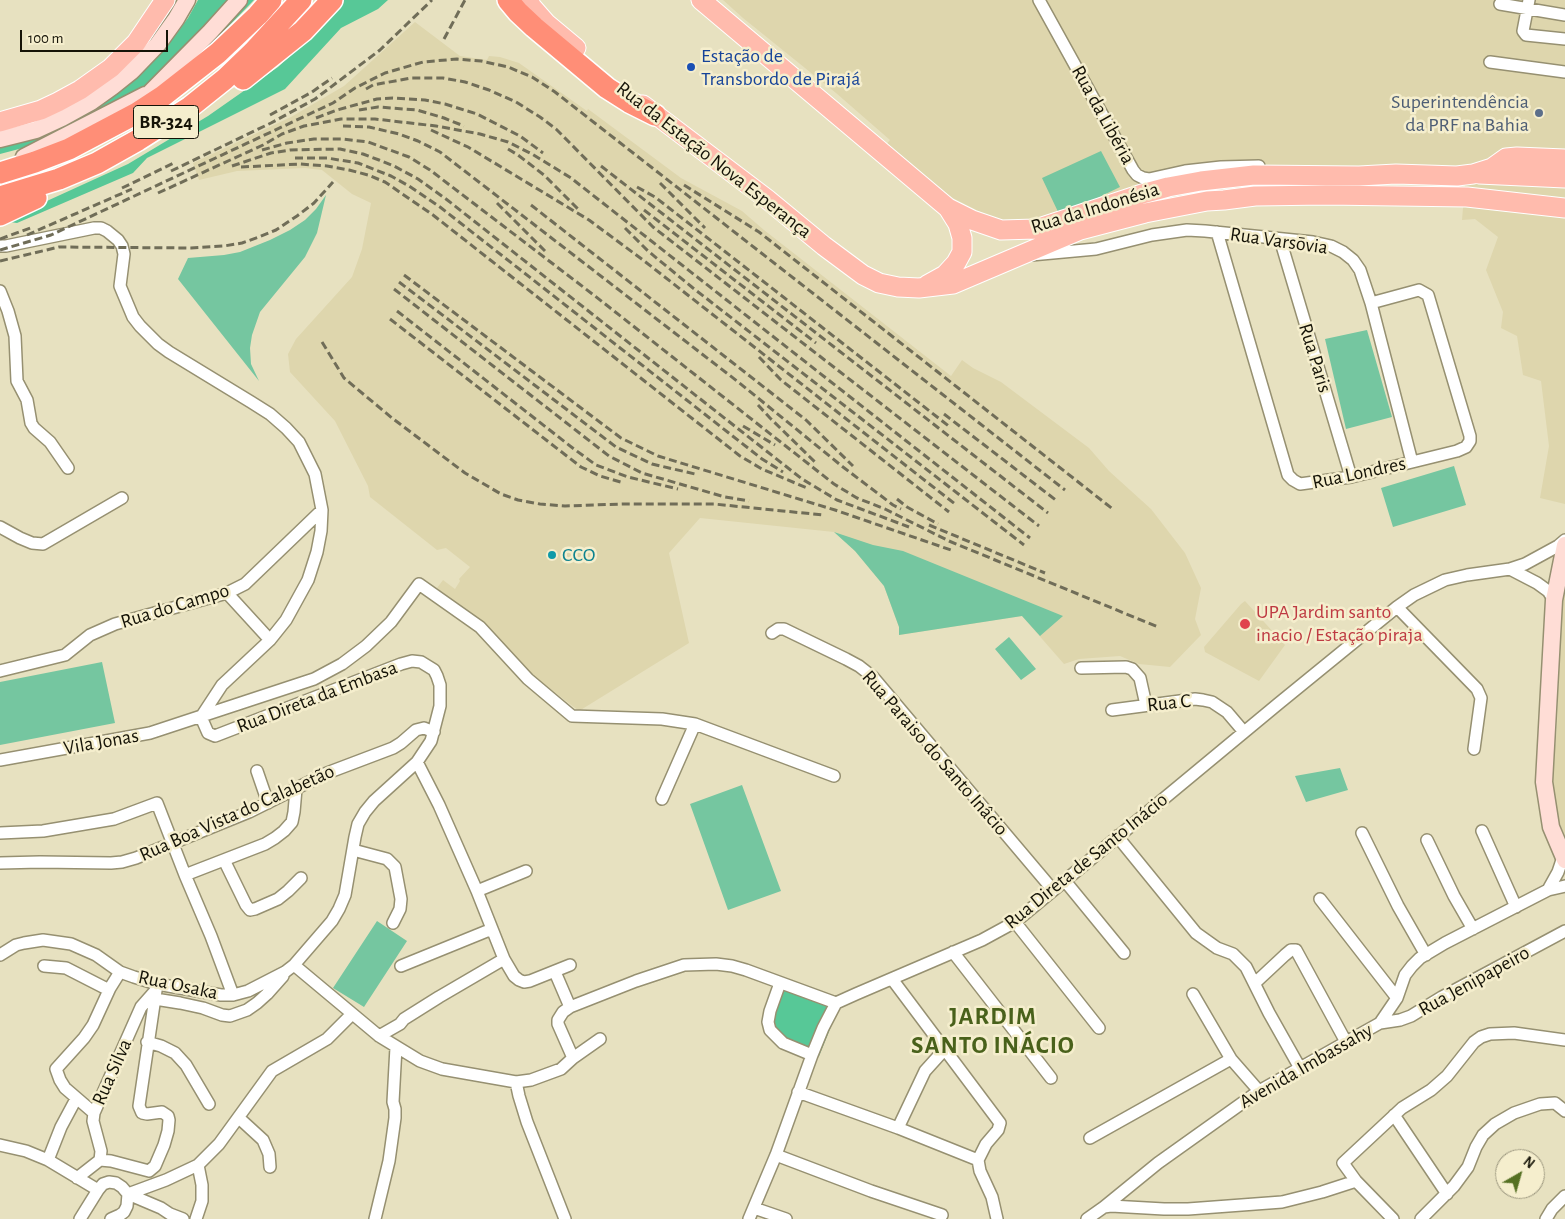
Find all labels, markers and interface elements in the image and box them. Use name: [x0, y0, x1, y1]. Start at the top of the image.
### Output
scale bar: [22, 20, 170, 52]
text: 100 m: [28, 31, 63, 46]
place label: Estação de Transbordo de Pirajá: [701, 44, 861, 91]
marker: Estação de Transbordo de Pirajá: [685, 61, 697, 73]
street label: Rua da Libéria: [1066, 61, 1140, 169]
street label: Rua da Estação Nova Esperança: [612, 76, 816, 244]
place label: Superintendência da PRF na Bahia: [1391, 90, 1529, 137]
road number: BR-324: [134, 105, 198, 138]
marker: Superintendência da PRF na Bahia: [1533, 107, 1545, 119]
street label: Rua da Indonésia: [1028, 177, 1162, 239]
street label: Rua Varsōvia: [1228, 222, 1330, 260]
street label: Rua Paris: [1293, 321, 1337, 395]
street label: Rua Londres: [1310, 451, 1408, 495]
place label: CCO: [562, 543, 595, 567]
marker: CCO: [546, 549, 558, 561]
street label: Rua do Campo: [118, 578, 232, 634]
place label: UPA Jardim santo inacio / Estação piraja: [1256, 600, 1423, 647]
marker: UPA Jardim santo inacio / Estação piraja: [1238, 617, 1252, 631]
street label: Rua Direta da Embasa: [233, 655, 401, 739]
street label: Rua Paraiso do Santo Inâcio: [857, 665, 1013, 841]
street label: Rua C: [1146, 689, 1192, 717]
street label: Vila Jonas: [62, 724, 140, 760]
street label: Rua Boa Vista do Calabetão: [136, 759, 338, 867]
street label: Rua Direta de Santo Inácio: [999, 788, 1173, 934]
street label: Rua Jenipapeiro: [1414, 941, 1534, 1021]
street label: Rua Osaka: [136, 965, 220, 1005]
district label: JARDIM SANTO INÁCIO: [910, 1001, 1076, 1060]
street label: Avenida Imbassahy: [1235, 1018, 1377, 1114]
street label: Rua Silva: [87, 1035, 137, 1109]
north arrow: [1495, 1149, 1545, 1199]
text: N: [1520, 1154, 1537, 1171]

